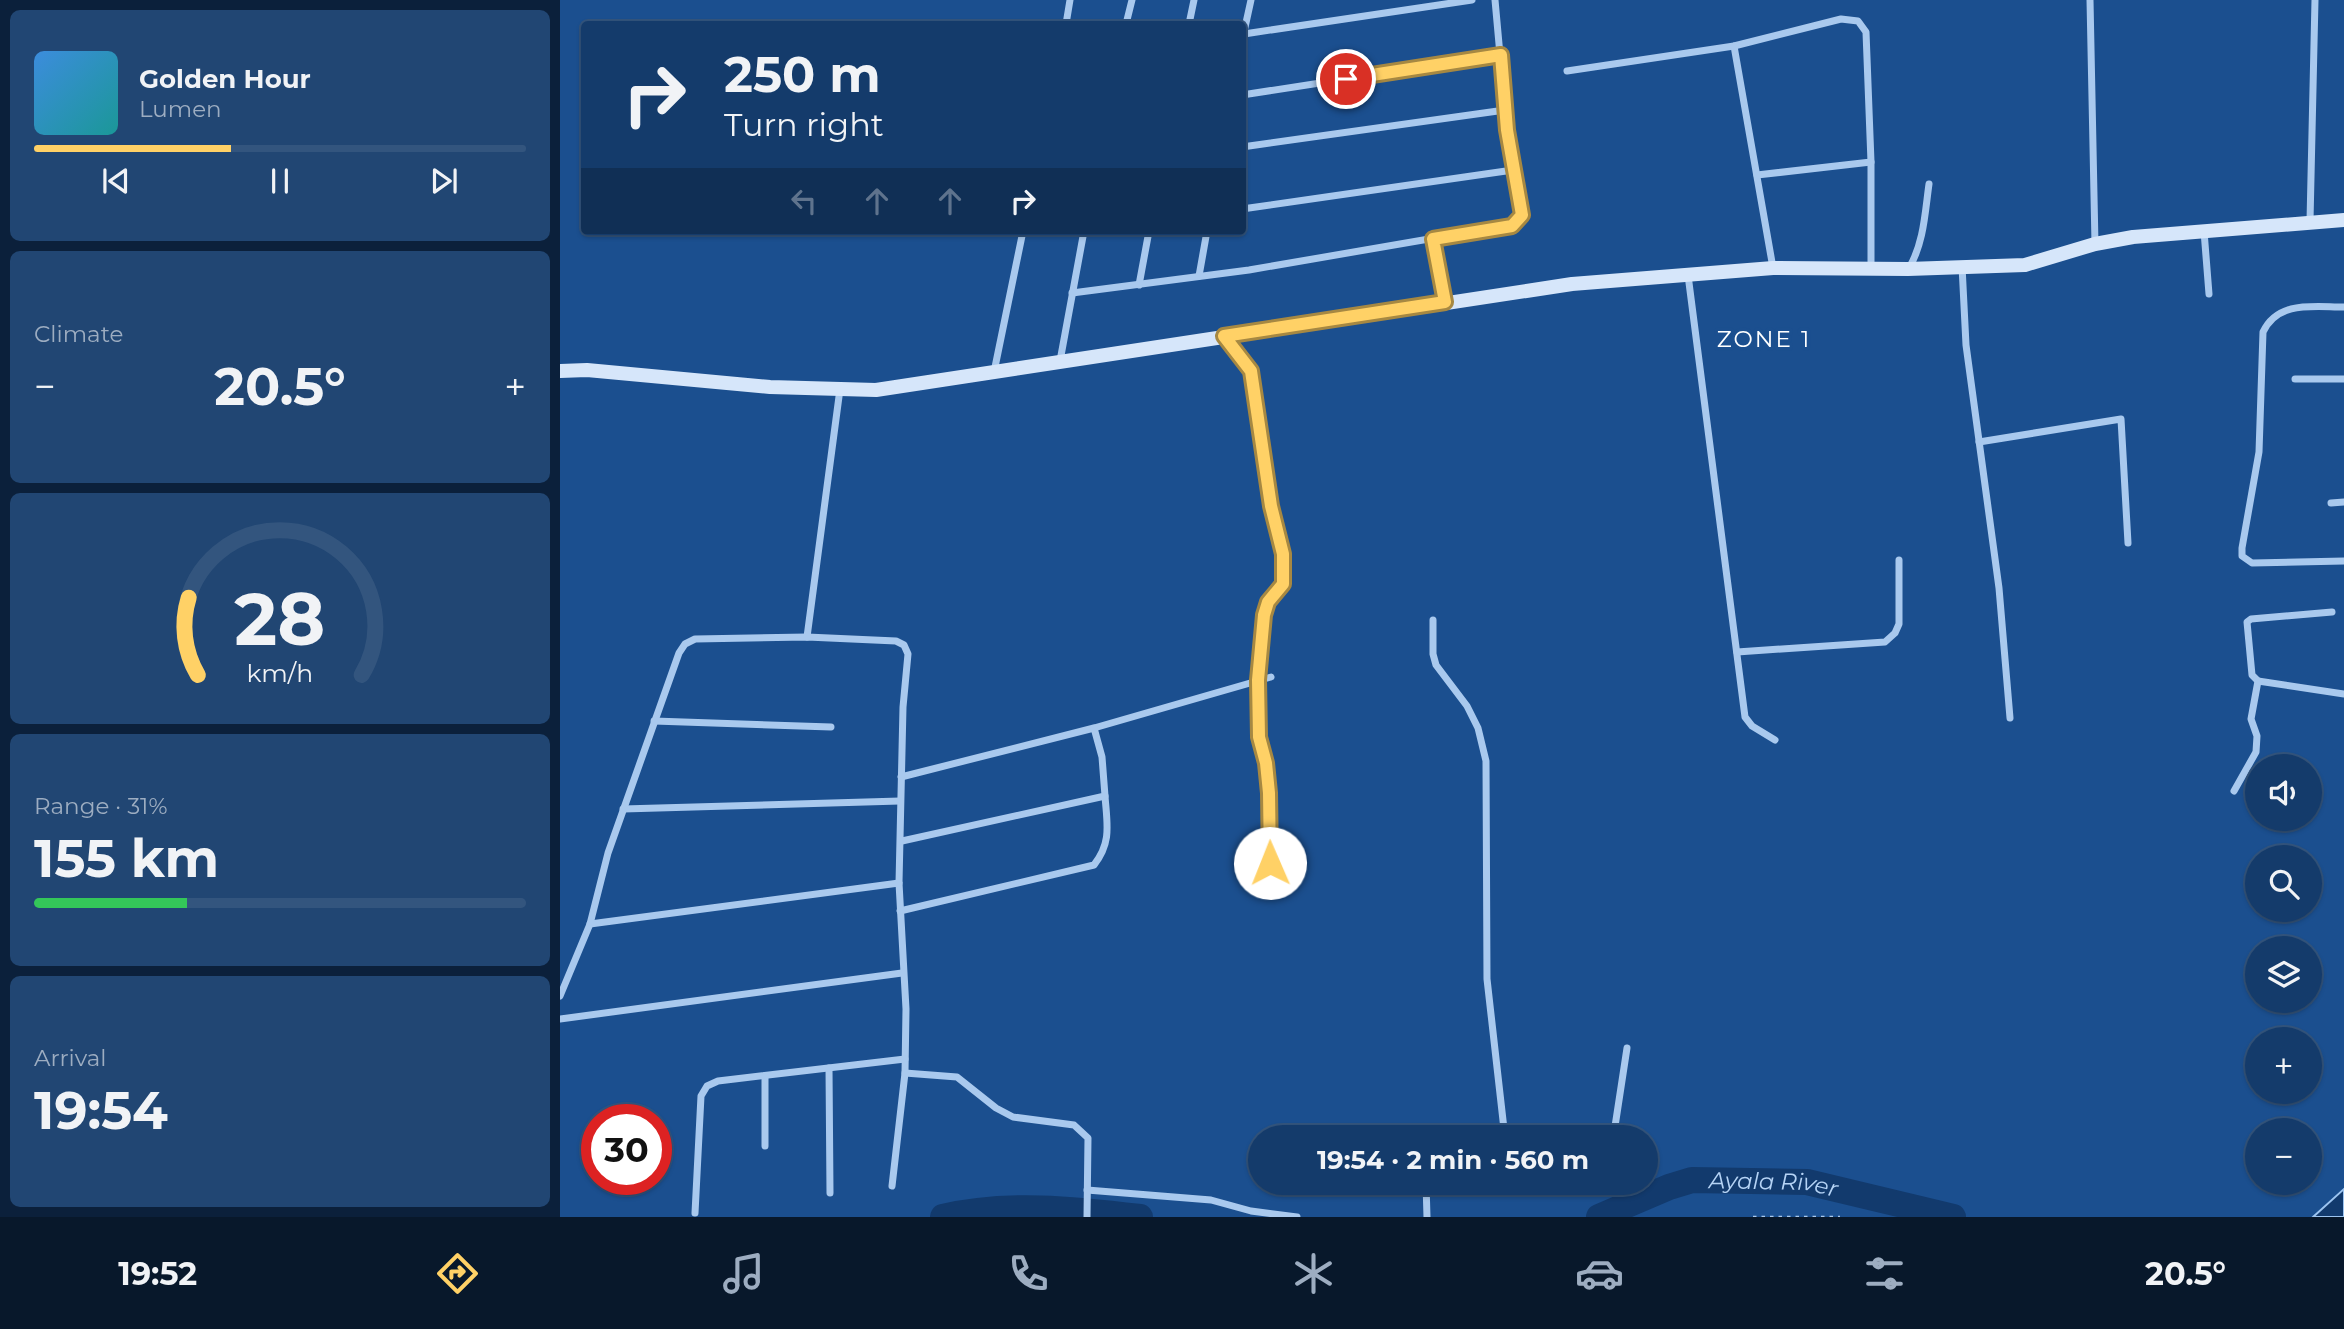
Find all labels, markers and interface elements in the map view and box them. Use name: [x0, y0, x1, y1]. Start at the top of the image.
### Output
text: 250 m: [724, 45, 881, 104]
icon: right: [609, 49, 700, 140]
pin: [1316, 49, 1376, 109]
icon: arrive: [1327, 60, 1365, 98]
text: Golden Hour: [139, 63, 311, 95]
text: Lumen: [139, 95, 222, 123]
text: Turn right: [724, 105, 884, 144]
icon: previous: [97, 162, 135, 200]
icon: pause: [261, 162, 299, 200]
icon: next: [425, 162, 463, 200]
icon: left: [785, 182, 823, 220]
icon: ahead: [858, 182, 896, 220]
icon: ahead: [931, 182, 969, 220]
icon: right: [1004, 182, 1042, 220]
text: Climate: [34, 320, 123, 348]
district label: ZONE 1: [1717, 325, 1811, 353]
text: 20.5°: [214, 355, 346, 418]
text: −: [34, 363, 56, 410]
text: +: [504, 363, 526, 410]
text: 28: [235, 575, 326, 663]
text: km/h: [247, 657, 313, 687]
map controls: [2245, 754, 2322, 1195]
button: sound: [2245, 754, 2322, 831]
text: Range · 31%: [34, 792, 167, 820]
position arrow: [1233, 826, 1307, 900]
text: 155 km: [34, 827, 219, 890]
button: search: [2245, 845, 2322, 922]
button: layers: [2245, 936, 2322, 1013]
button: +: [2245, 1027, 2322, 1104]
text: Arrival: [34, 1044, 107, 1072]
text: 19:54: [34, 1079, 168, 1142]
speed limit sign: 30: [581, 1104, 672, 1195]
button: −: [2245, 1118, 2322, 1195]
text: 19:54 · 2 min · 560 m: [1317, 1144, 1589, 1176]
water label: Ayala River: [1707, 1166, 1842, 1203]
icon: directions: [433, 1249, 482, 1298]
icon: music: [719, 1249, 768, 1298]
icon: phone: [1004, 1249, 1053, 1298]
icon: climate: [1289, 1249, 1338, 1298]
icon: car: [1575, 1249, 1624, 1298]
icon: filters: [1860, 1249, 1909, 1298]
text: 19:52: [118, 1254, 197, 1293]
text: 20.5°: [2145, 1254, 2226, 1293]

